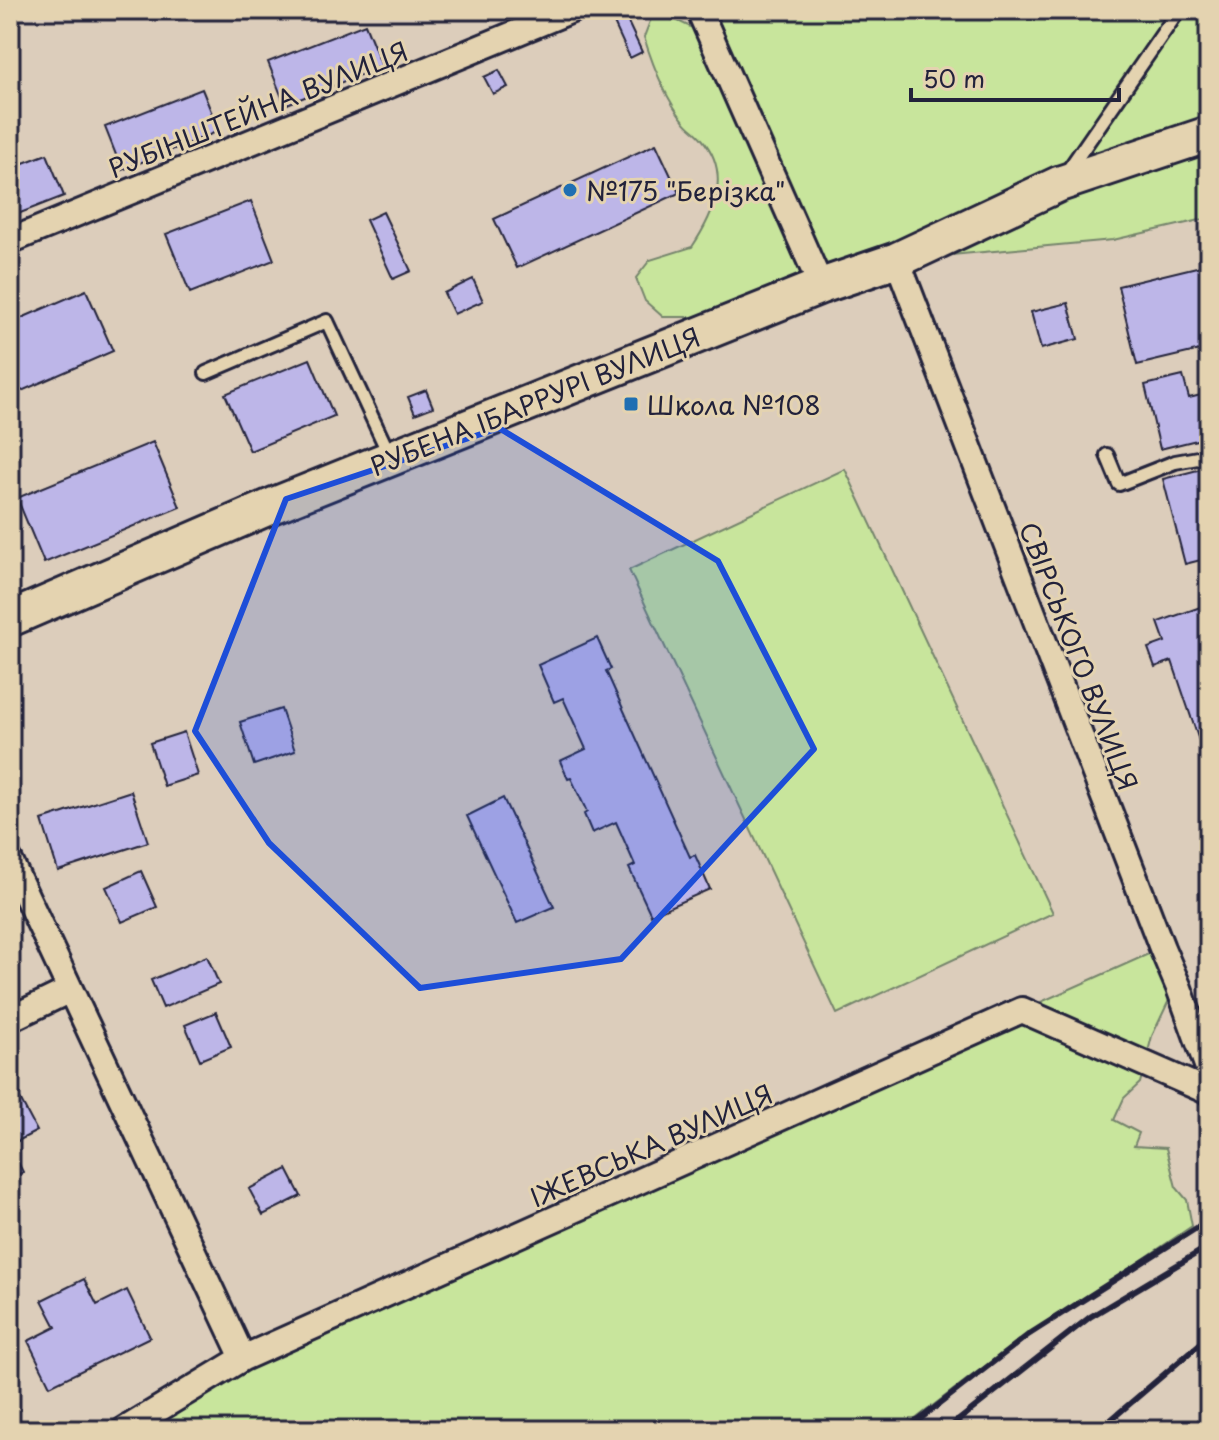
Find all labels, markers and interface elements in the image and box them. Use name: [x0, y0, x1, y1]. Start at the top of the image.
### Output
street label: РУБІНШТЕЙНА ВУЛИЦЯ: [102, 31, 414, 187]
scale bar: [911, 52, 1119, 102]
text: 50 m: [923, 60, 985, 96]
place label: №175 "Берізка": [586, 171, 785, 210]
marker: №175 "Берізка": [561, 181, 579, 199]
street label: РУБЕНА ІБАРРУРІ ВУЛИЦЯ: [364, 317, 706, 485]
place label: Школа №108: [647, 385, 821, 424]
marker: Школа №108: [622, 395, 640, 413]
street label: СВІРСЬКОГО ВУЛИЦЯ: [1010, 516, 1148, 796]
street label: ІЖЕВСЬКА ВУЛИЦЯ: [523, 1074, 779, 1216]

